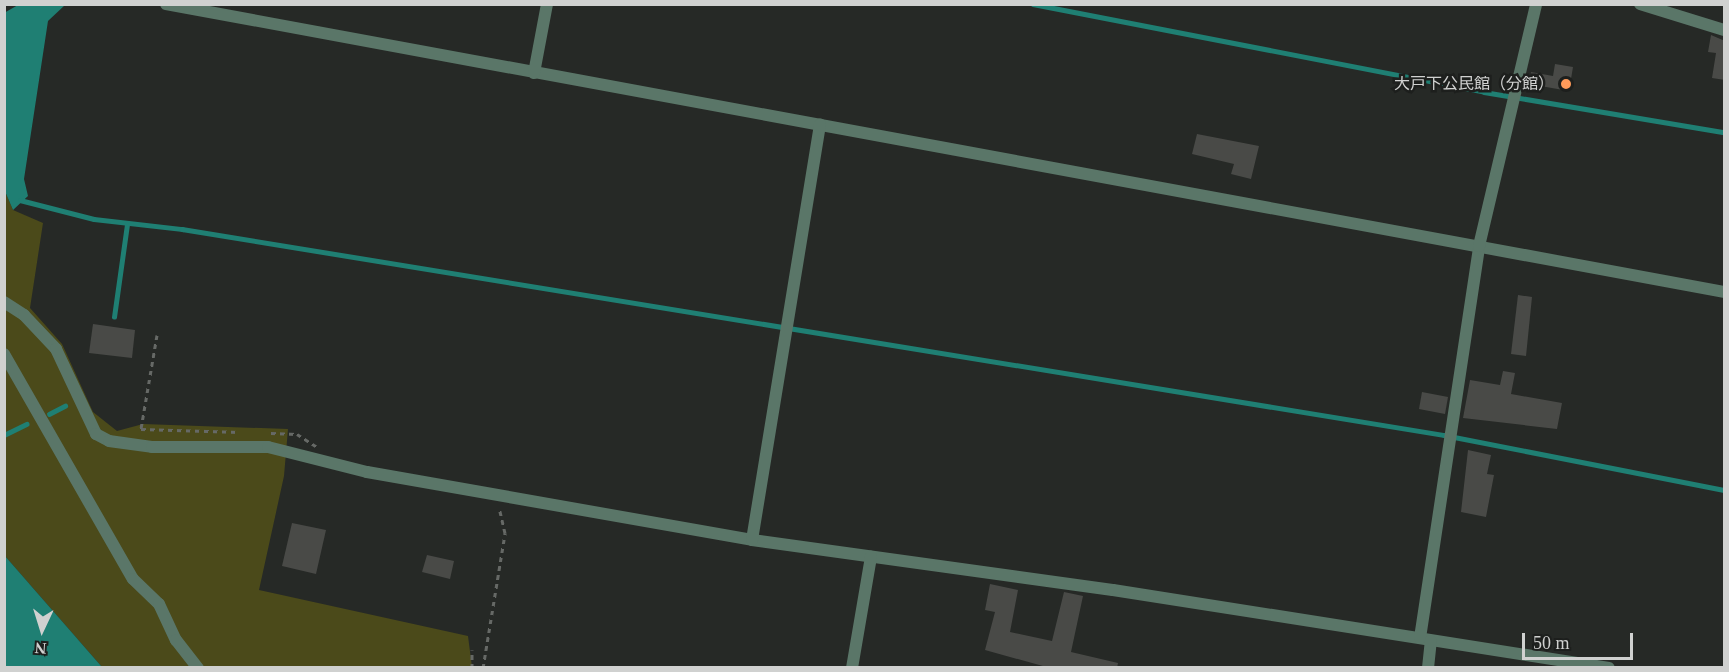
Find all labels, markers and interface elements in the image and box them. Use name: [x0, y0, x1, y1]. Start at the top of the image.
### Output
place label: 大戸下公民館（分館）: [1394, 74, 1554, 94]
marker: 大戸下公民館（分館）: [1559, 77, 1573, 91]
north arrow: [12, 600, 72, 660]
scale bar: [1525, 621, 1636, 659]
text: 50 m: [1533, 633, 1570, 653]
text: N: [34, 640, 47, 657]

